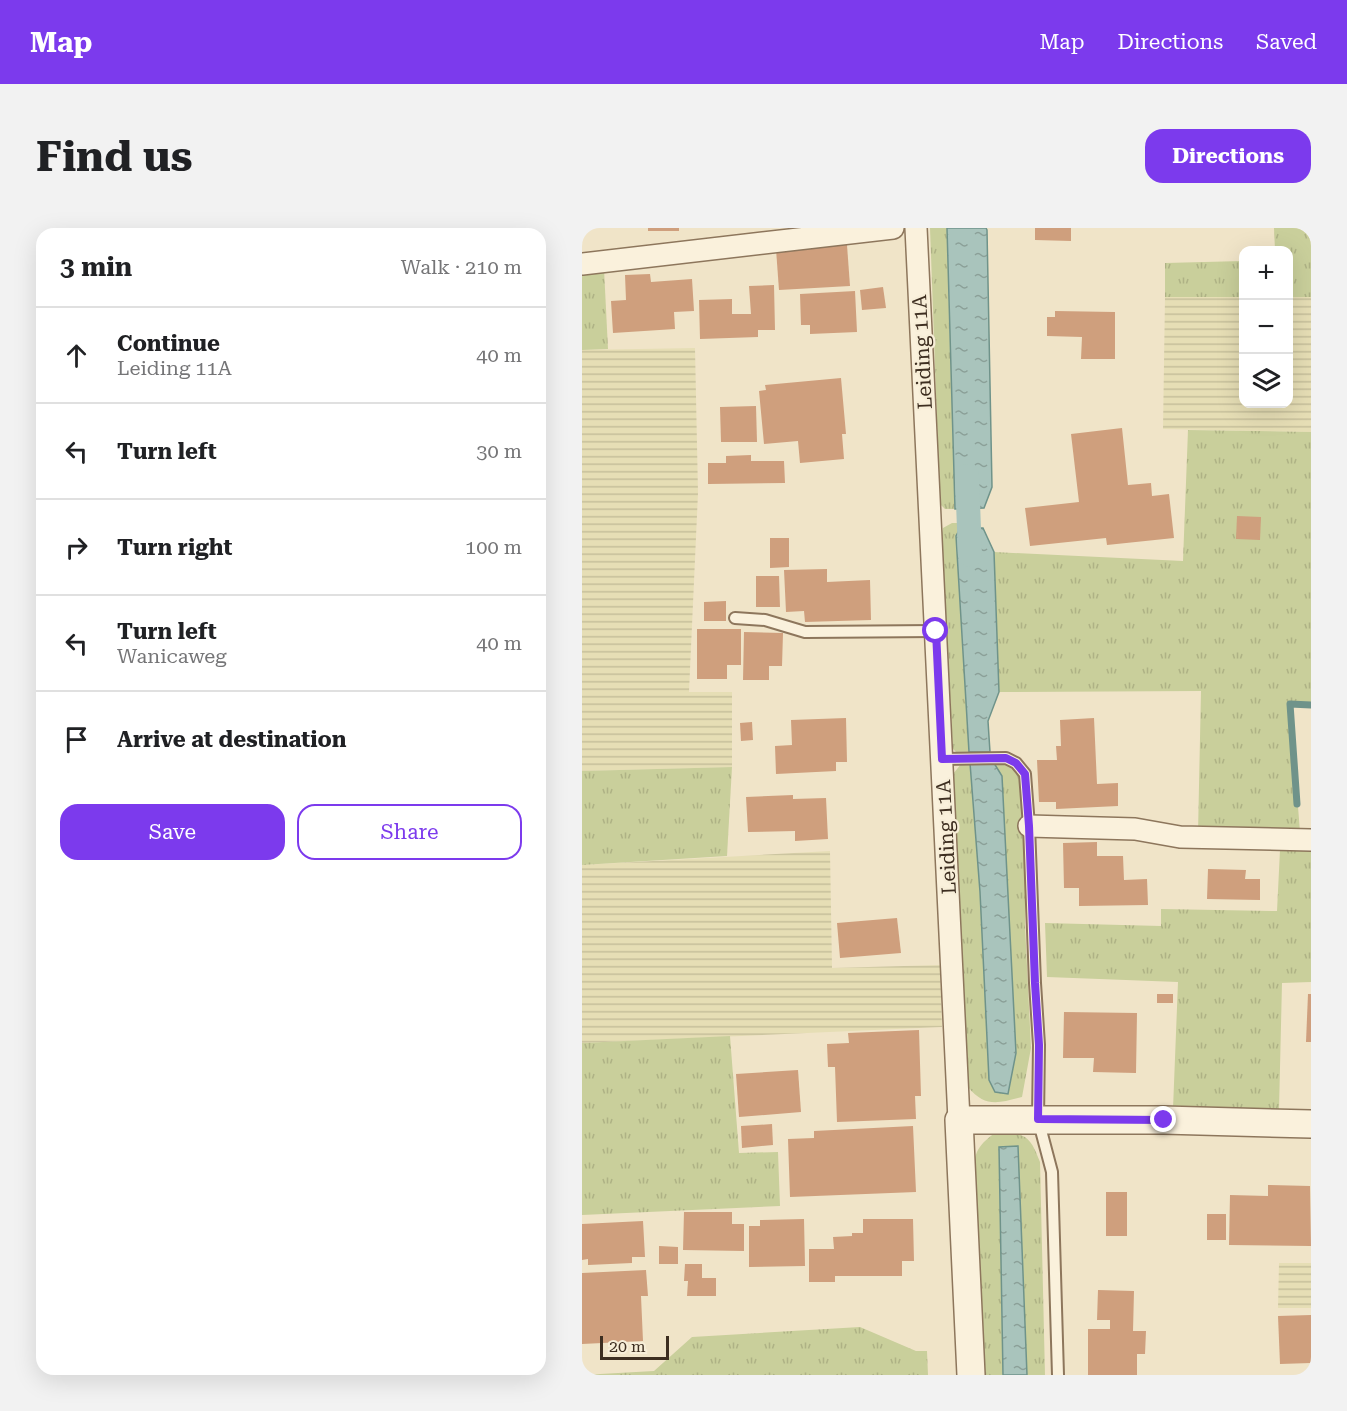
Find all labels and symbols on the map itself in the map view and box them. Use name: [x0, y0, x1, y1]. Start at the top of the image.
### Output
street label: Leiding 11A: [907, 294, 937, 410]
route start: [922, 617, 948, 643]
street label: Leiding 11A: [931, 779, 961, 895]
route end: [1150, 1106, 1176, 1132]
scale bar: [600, 1333, 669, 1360]

